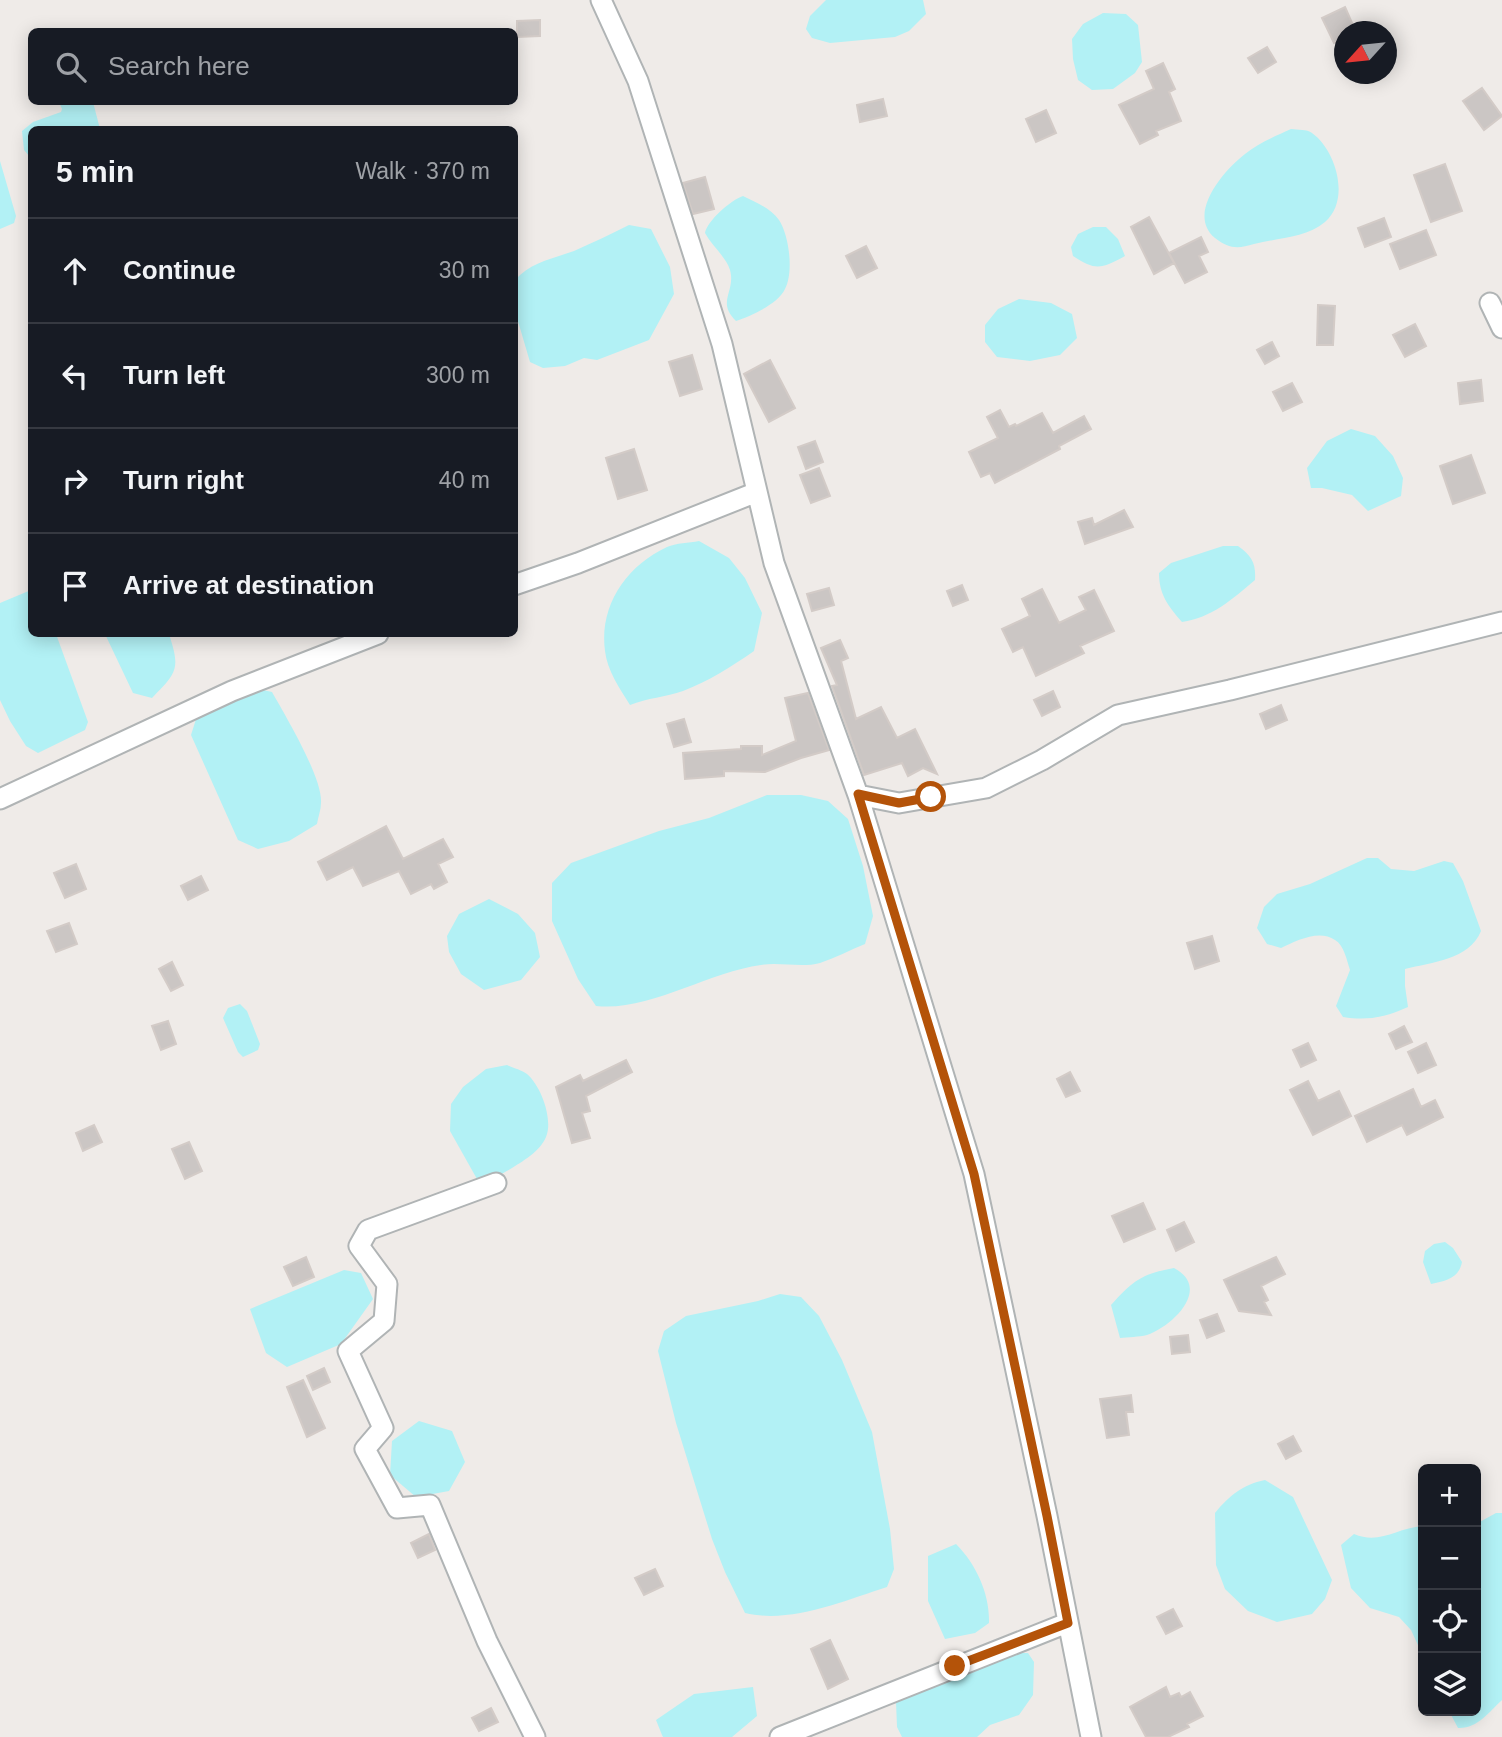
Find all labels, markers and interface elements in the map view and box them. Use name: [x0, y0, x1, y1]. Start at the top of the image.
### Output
north arrow: [1334, 21, 1397, 84]
search box: [28, 28, 518, 105]
icon: search: [52, 48, 90, 86]
text: Search here: [108, 51, 250, 81]
text: 5 min: [56, 155, 134, 188]
text: Walk · 370 m: [355, 158, 490, 184]
icon: ahead: [56, 252, 94, 290]
text: Continue: [123, 255, 236, 285]
text: 30 m: [439, 257, 490, 283]
icon: left: [56, 357, 94, 395]
text: Turn left: [123, 360, 225, 390]
text: 300 m: [426, 362, 490, 388]
icon: right: [56, 462, 94, 500]
text: Turn right: [123, 465, 244, 495]
text: 40 m: [439, 467, 490, 493]
icon: arrive: [56, 567, 94, 605]
text: Arrive at destination: [123, 570, 374, 600]
route start: [915, 781, 946, 812]
map controls: [1418, 1464, 1481, 1716]
button: +: [1418, 1464, 1481, 1527]
button: −: [1418, 1527, 1481, 1590]
button: locate: [1418, 1590, 1481, 1653]
route end: [939, 1650, 970, 1681]
button: layers: [1418, 1653, 1481, 1716]

